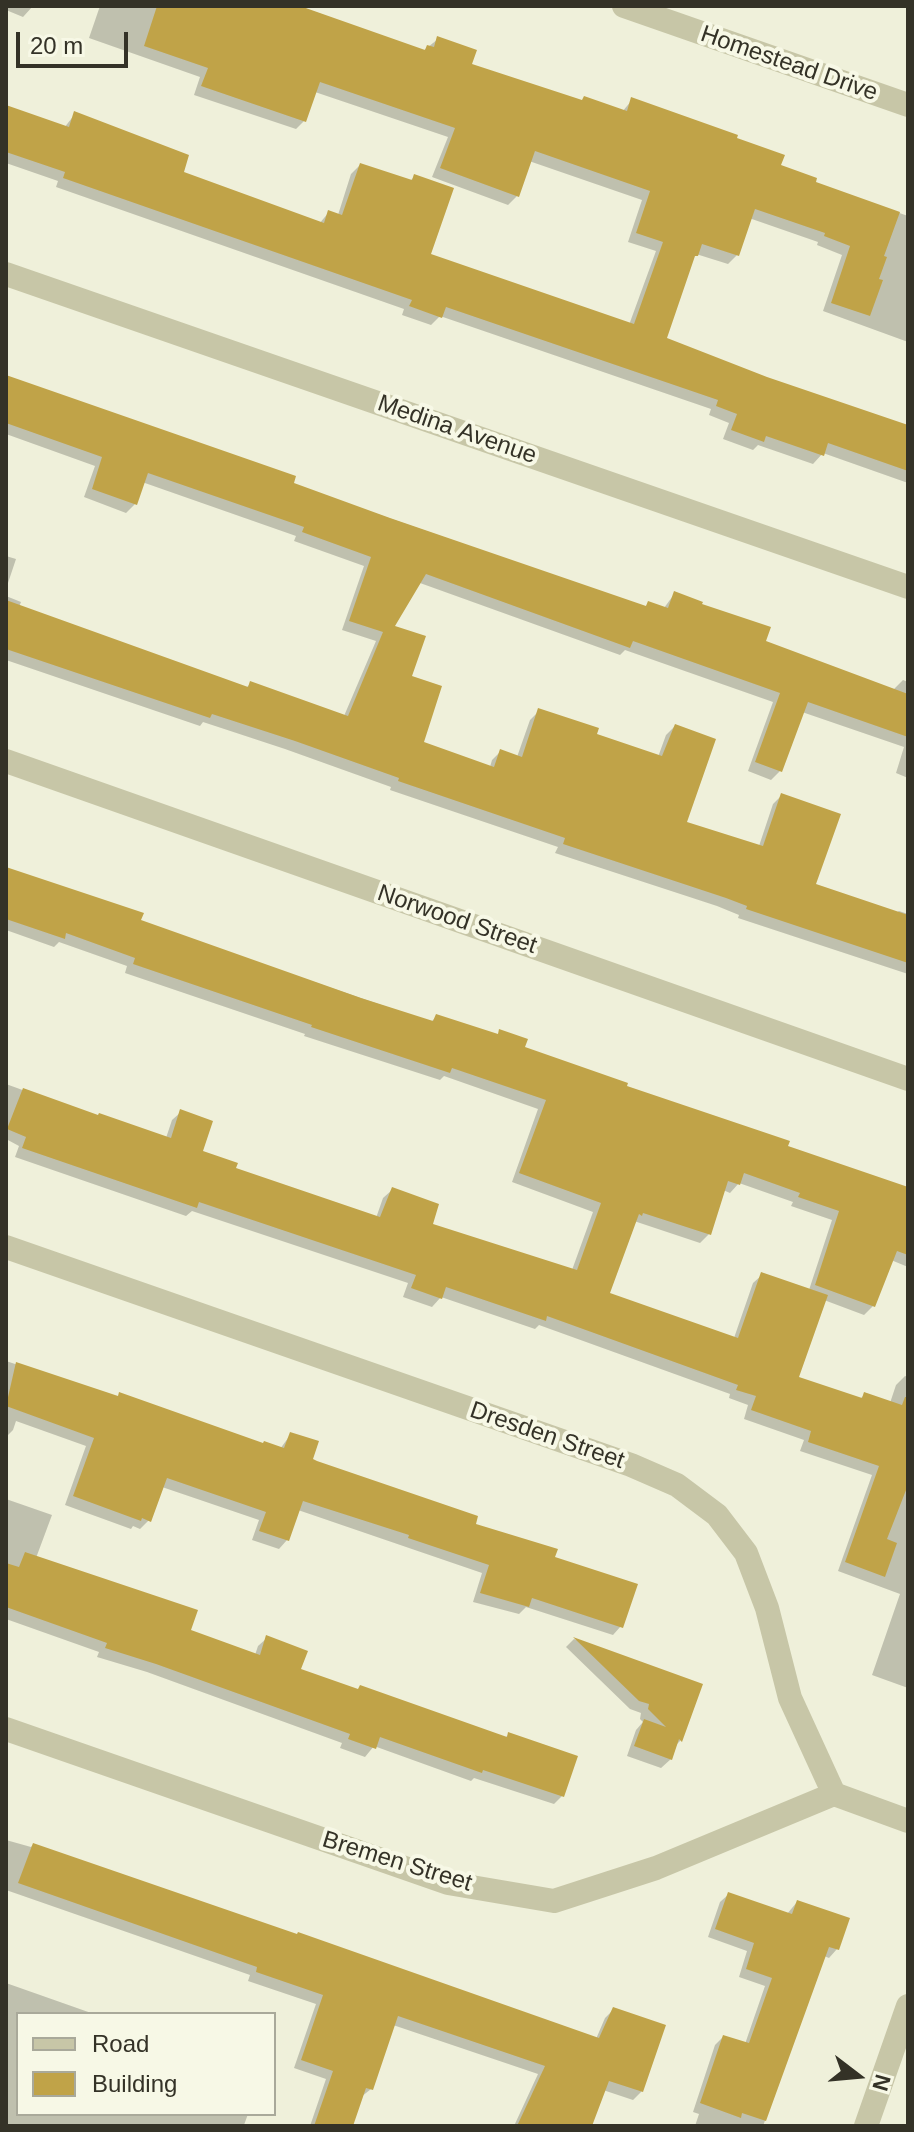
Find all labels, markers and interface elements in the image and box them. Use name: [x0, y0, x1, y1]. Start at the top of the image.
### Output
scale bar: [20, 16, 132, 66]
street label: Homestead Drive: [697, 20, 881, 108]
text: 20 m: [30, 32, 83, 59]
street label: Medina Avenue: [374, 389, 540, 471]
street label: Norwood Street: [373, 879, 541, 961]
street label: Dresden Street: [466, 1396, 628, 1476]
street label: Bremen Street: [319, 1826, 475, 1898]
legend: [16, 2012, 276, 2116]
text: Road: [92, 2030, 149, 2057]
north arrow: [818, 2036, 898, 2116]
text: Building: [92, 2070, 177, 2097]
text: N: [867, 2072, 896, 2094]

